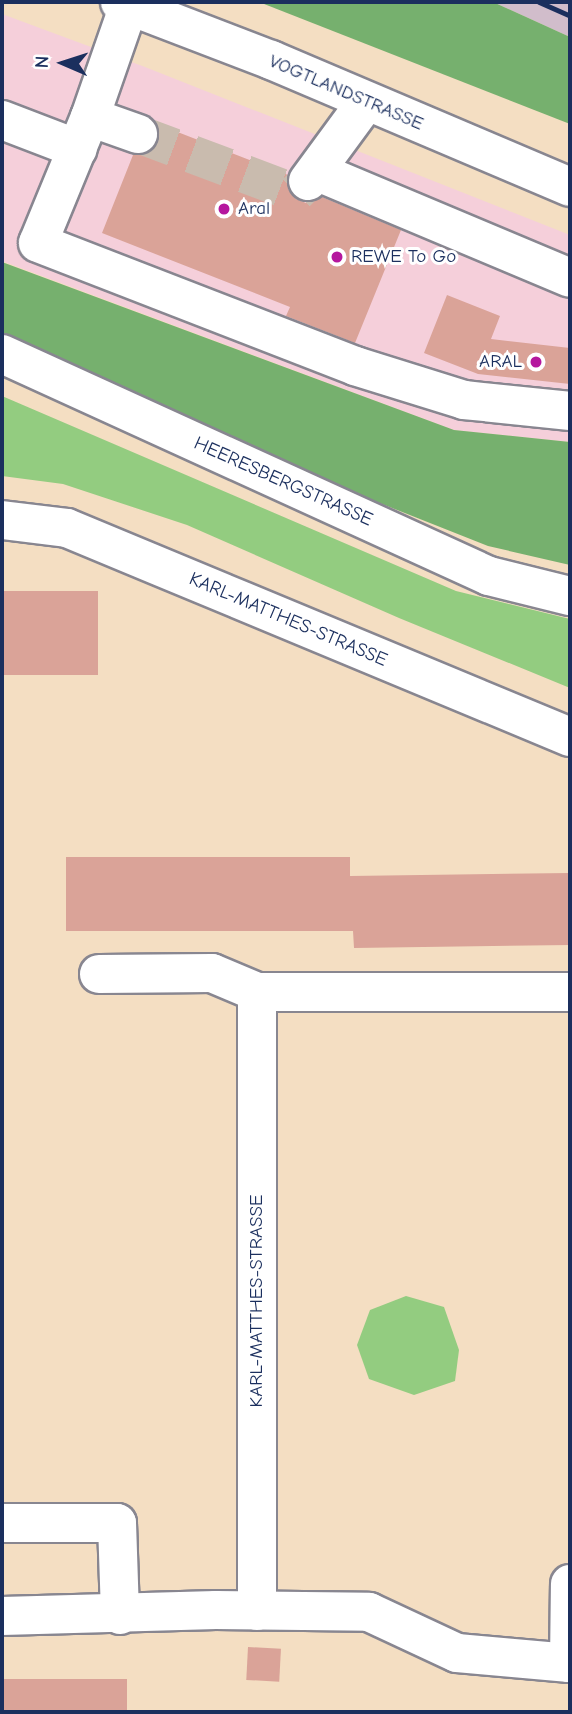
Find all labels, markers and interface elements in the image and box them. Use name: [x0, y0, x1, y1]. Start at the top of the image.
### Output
north arrow: [28, 28, 98, 98]
street label: VOGTLANDSTRASSE: [265, 50, 427, 136]
text: N: [31, 55, 53, 69]
place label: Aral: [238, 198, 270, 220]
marker: Aral: [216, 201, 232, 217]
place label: REWE To Go: [351, 246, 456, 268]
marker: REWE To Go: [329, 249, 345, 265]
place label: ARAL: [479, 351, 522, 373]
marker: ARAL: [528, 354, 544, 370]
street label: HEERESBERGSTRASSE: [190, 432, 376, 532]
street label: KARL-MATTHES-STRASSE: [186, 568, 390, 672]
street label: KARL-MATTHES-STRASSE: [246, 1195, 268, 1407]

